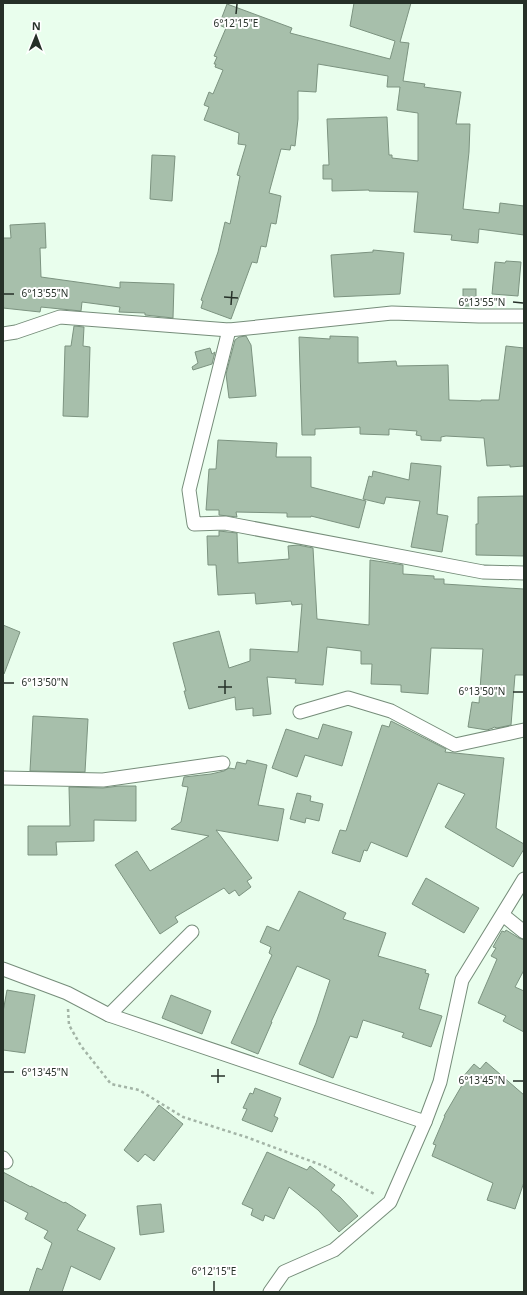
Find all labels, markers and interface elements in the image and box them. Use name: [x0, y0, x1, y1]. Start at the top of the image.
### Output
north arrow: [16, 16, 56, 56]
text: 6°12'15"E: [214, 16, 258, 30]
text: N: [32, 18, 41, 33]
text: 6°13'55"N: [22, 286, 68, 300]
text: 6°13'55"N: [459, 295, 505, 309]
text: 6°13'50"N: [22, 675, 68, 689]
text: 6°13'50"N: [459, 684, 505, 698]
text: 6°13'45"N: [22, 1065, 68, 1079]
text: 6°13'45"N: [459, 1073, 505, 1087]
text: 6°12'15"E: [192, 1264, 236, 1278]

